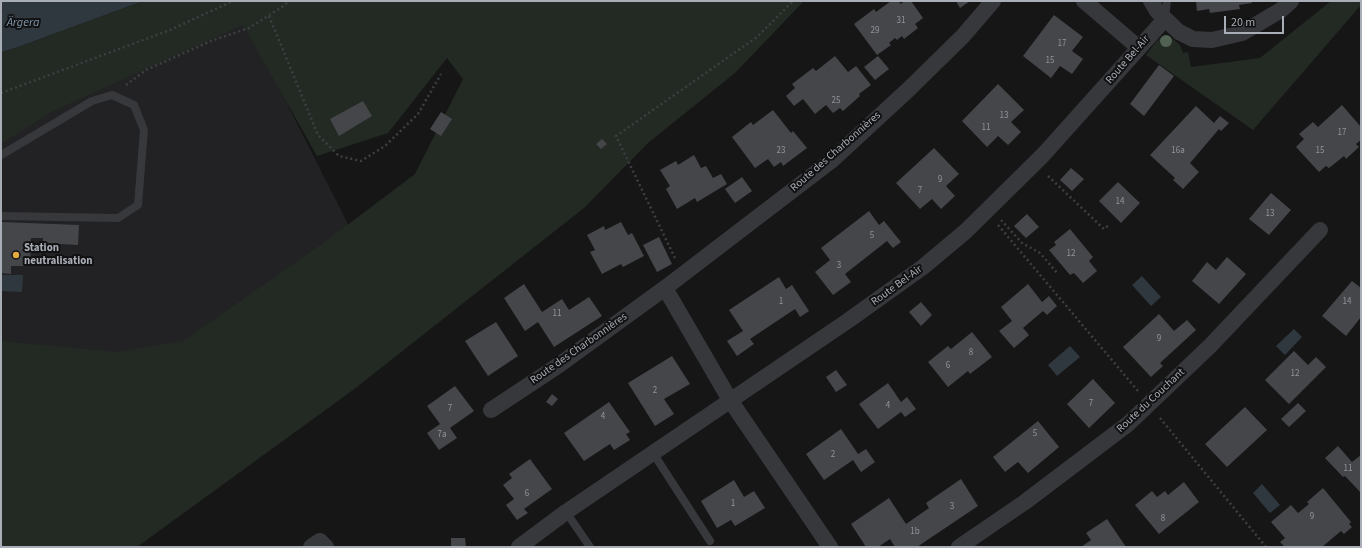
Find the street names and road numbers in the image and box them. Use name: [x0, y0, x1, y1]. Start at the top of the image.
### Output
street label: Route Bel-Air: [1103, 33, 1153, 87]
street label: Route des Charbonnières: [788, 109, 884, 195]
street label: Route Bel-Air: [869, 263, 925, 309]
street label: Route des Charbonnières: [528, 311, 630, 387]
street label: Route du Couchant: [1114, 366, 1188, 436]

